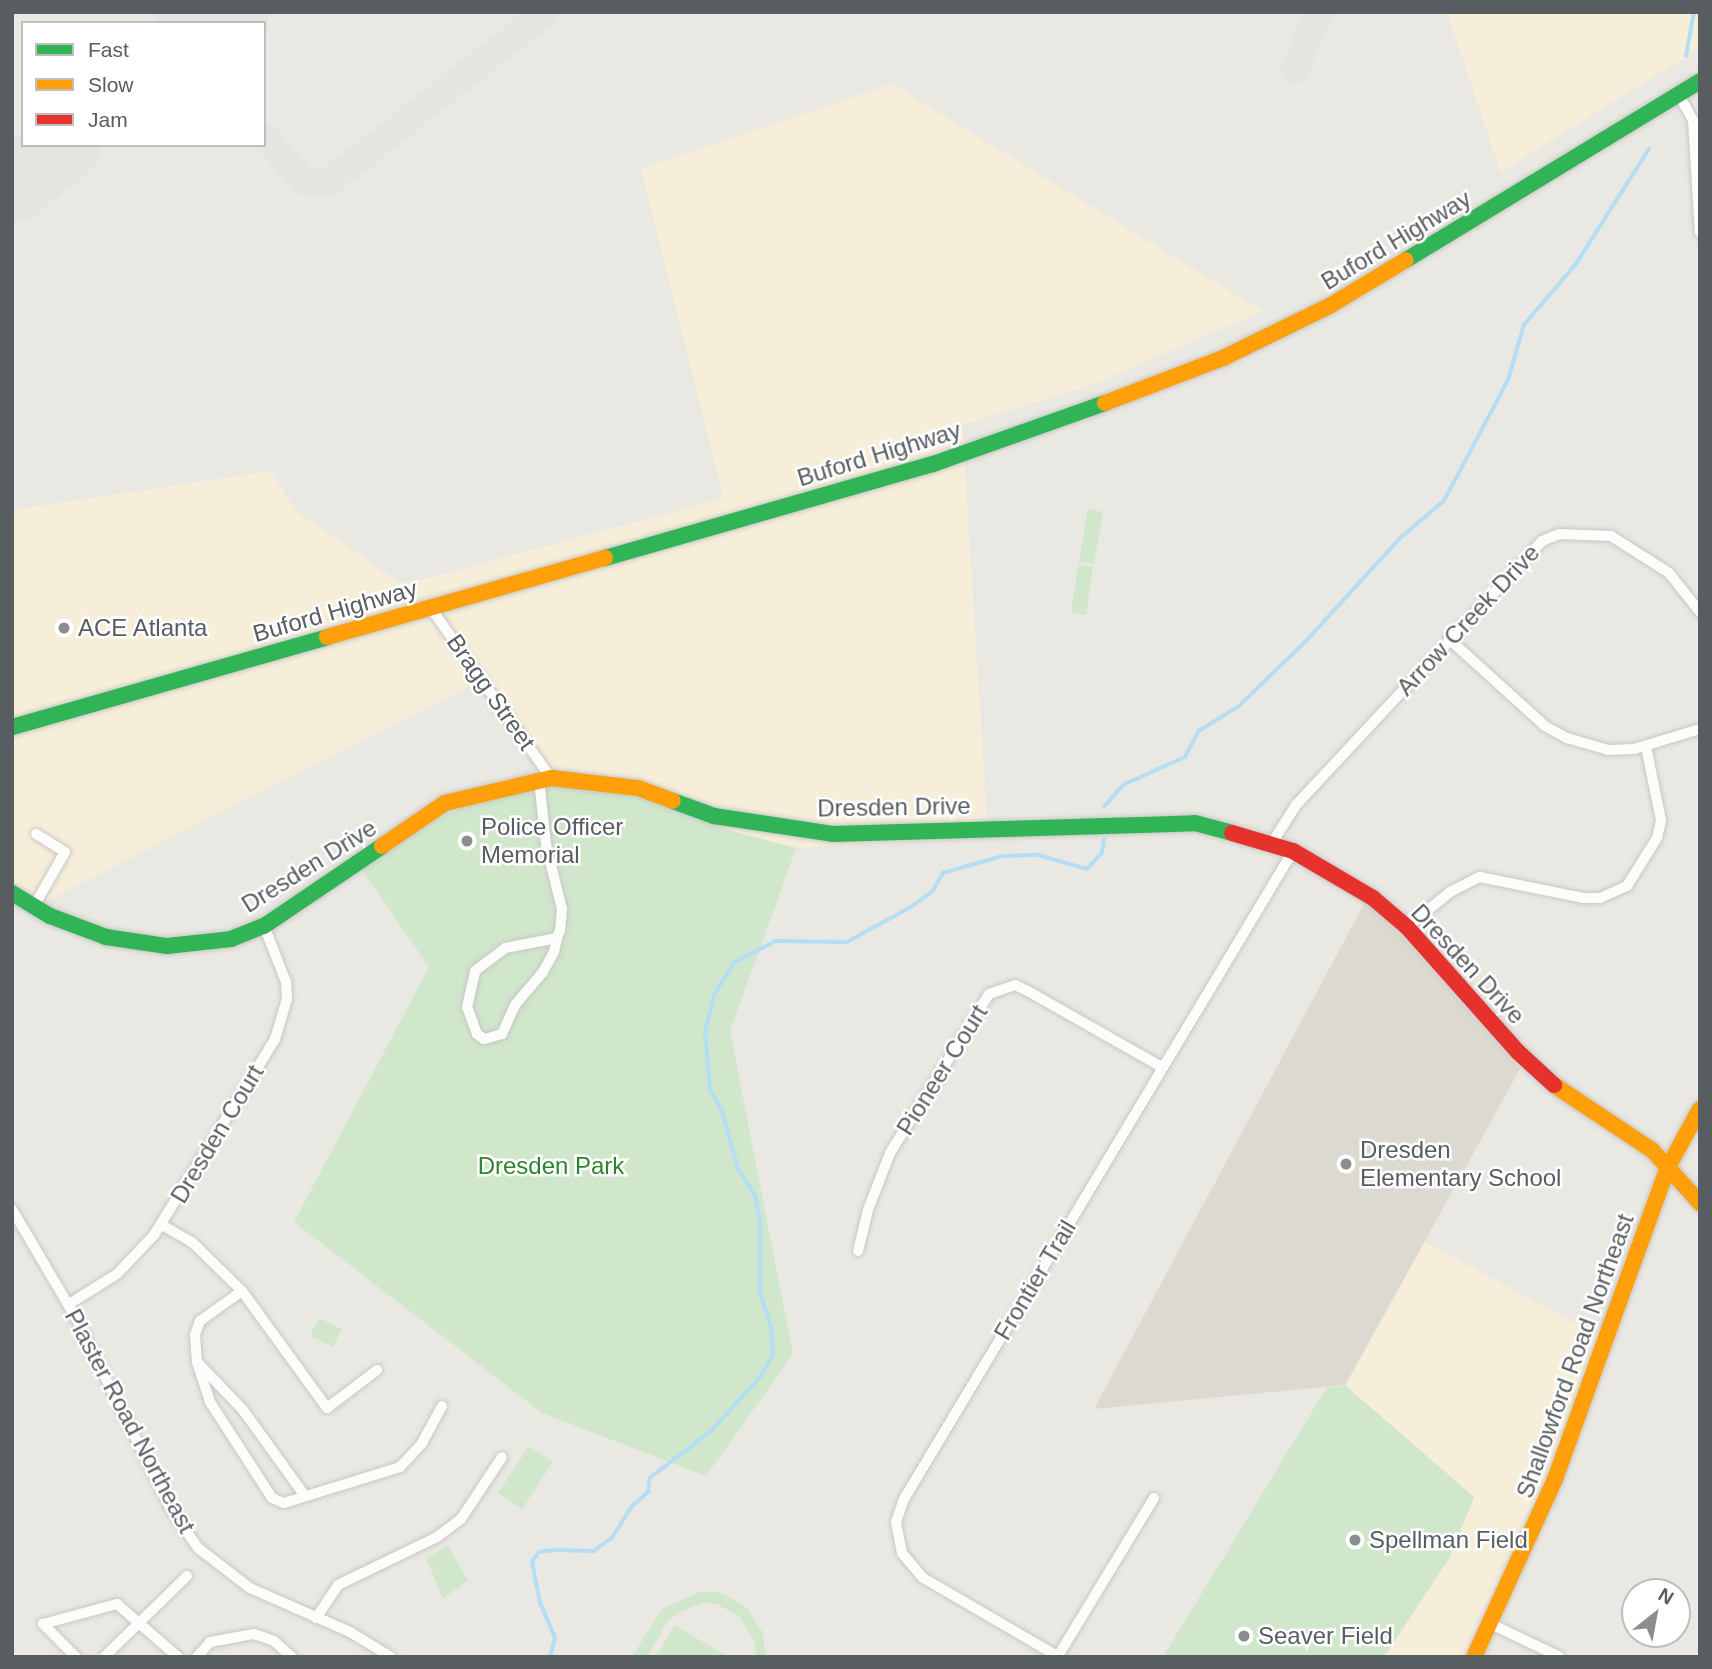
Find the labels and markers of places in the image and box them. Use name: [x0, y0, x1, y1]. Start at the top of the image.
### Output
place label: ACE Atlanta: [78, 614, 209, 642]
marker: ACE Atlanta: [56, 620, 72, 636]
place label: Police Officer Memorial: [481, 813, 623, 869]
marker: Police Officer Memorial: [459, 833, 475, 849]
place label: Dresden Elementary School: [1360, 1136, 1561, 1192]
marker: Dresden Elementary School: [1338, 1156, 1354, 1172]
place label: Spellman Field: [1369, 1526, 1528, 1554]
marker: Spellman Field: [1347, 1532, 1363, 1548]
place label: Seaver Field: [1258, 1622, 1393, 1650]
marker: Seaver Field: [1236, 1628, 1252, 1644]

